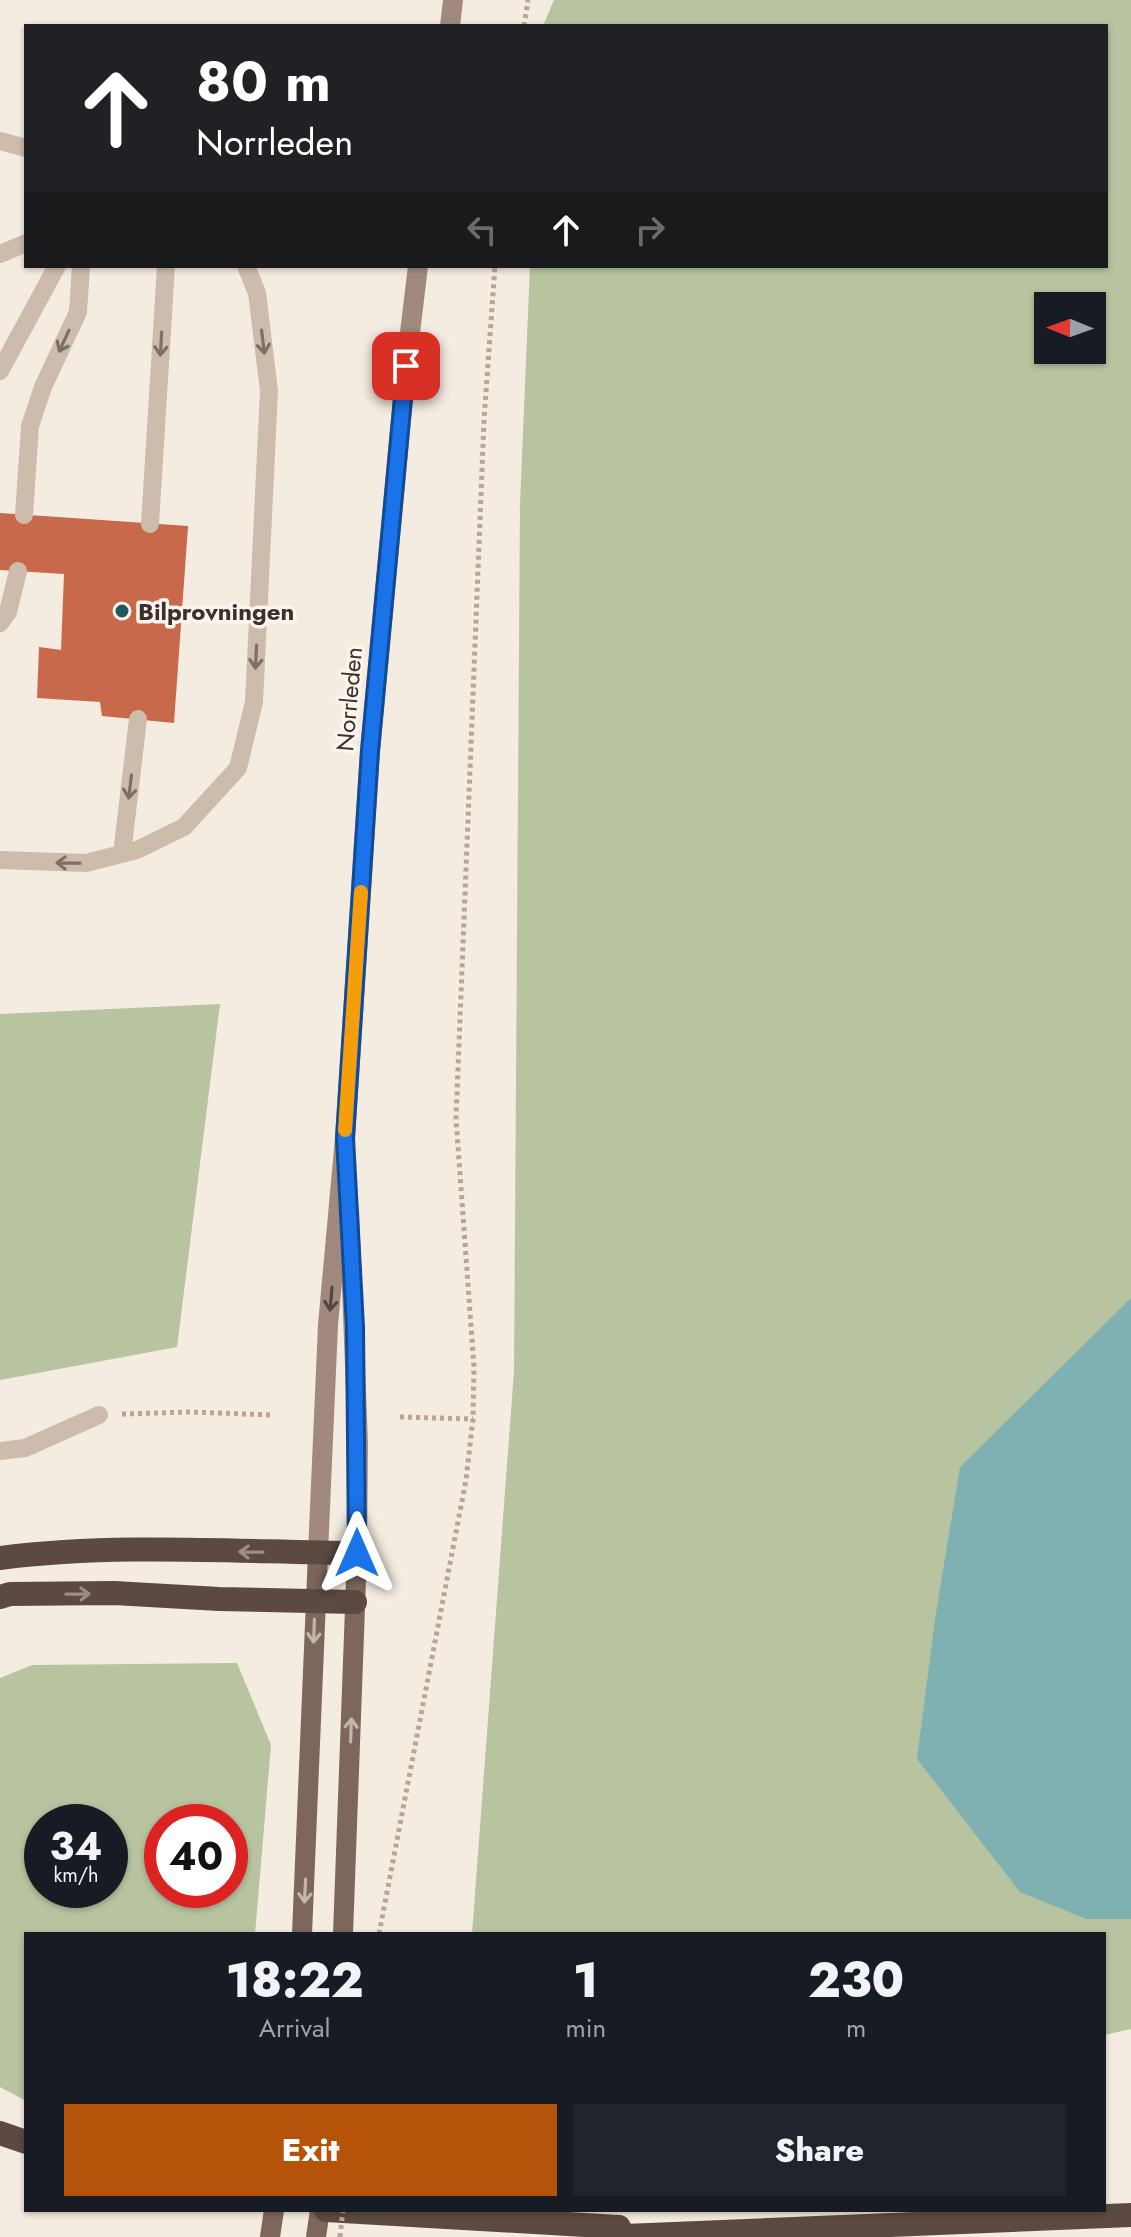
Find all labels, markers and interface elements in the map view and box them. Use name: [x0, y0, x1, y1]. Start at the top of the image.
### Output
text: 80 m: [196, 41, 331, 122]
icon: ahead: [64, 56, 168, 160]
text: Norrleden: [196, 116, 353, 168]
icon: left: [460, 208, 504, 252]
icon: ahead: [544, 208, 588, 252]
icon: right: [628, 208, 672, 252]
north arrow: [1034, 292, 1106, 364]
map controls: [1034, 292, 1106, 364]
one-way arrow: [56, 328, 71, 352]
one-way arrow: [255, 328, 270, 355]
one-way arrow: [153, 330, 168, 357]
pin: [372, 332, 440, 400]
icon: arrive: [384, 344, 428, 388]
place label: Bilprovningen: [138, 594, 294, 629]
marker: Bilprovningen: [113, 602, 131, 620]
one-way arrow: [249, 643, 264, 670]
street label: Norrleden: [327, 645, 371, 753]
one-way arrow: [122, 773, 137, 799]
one-way arrow: [55, 855, 82, 871]
one-way arrow: [323, 1285, 338, 1312]
position arrow: [315, 1511, 399, 1595]
one-way arrow: [238, 1544, 265, 1560]
one-way arrow: [64, 1586, 91, 1601]
one-way arrow: [306, 1617, 322, 1644]
one-way arrow: [343, 1717, 358, 1744]
speed limit sign: 40: [144, 1804, 248, 1908]
text: 34: [50, 1817, 102, 1875]
text: km/h: [53, 1861, 99, 1890]
one-way arrow: [297, 1877, 312, 1904]
text: 18:22: [226, 1946, 364, 2015]
text: 1: [573, 1946, 598, 2015]
text: 230: [808, 1946, 904, 2015]
text: Arrival: [259, 2009, 331, 2047]
text: min: [565, 2009, 606, 2047]
text: m: [846, 2009, 866, 2047]
button: Exit: [64, 2104, 557, 2196]
button: Share: [573, 2104, 1066, 2196]

